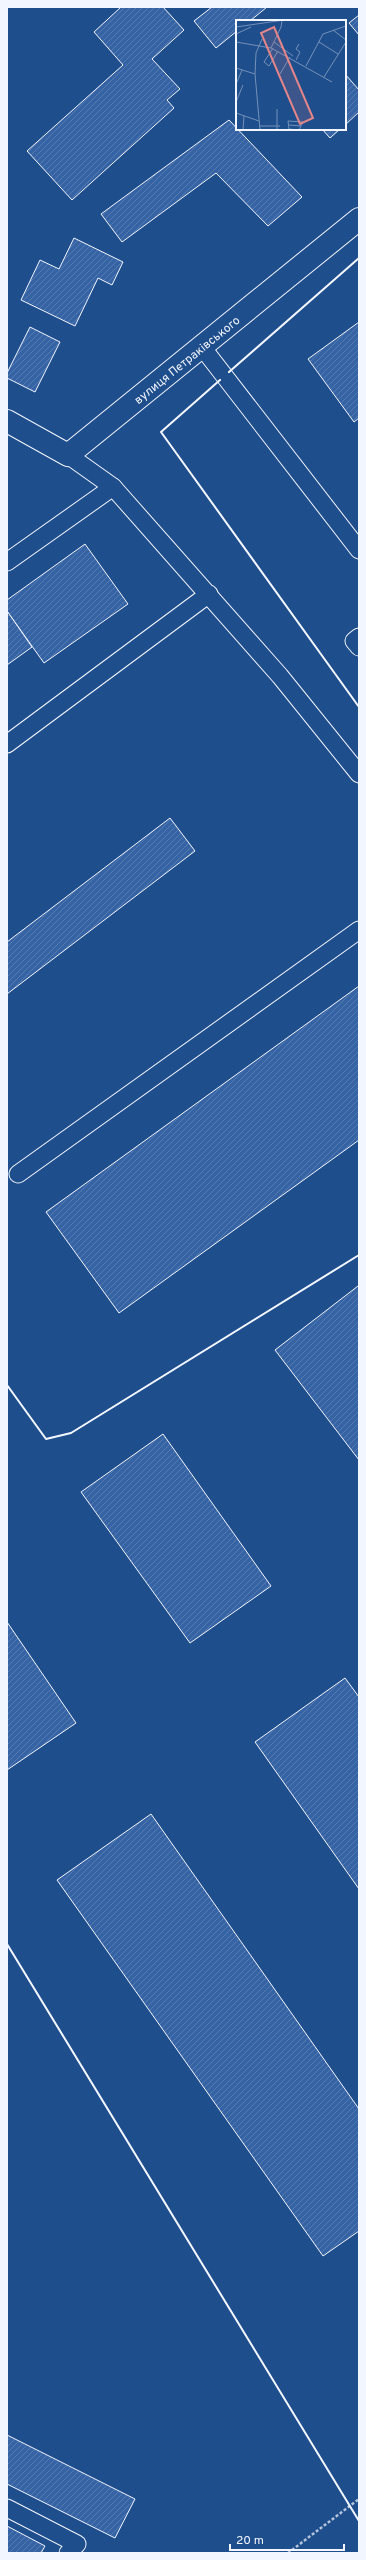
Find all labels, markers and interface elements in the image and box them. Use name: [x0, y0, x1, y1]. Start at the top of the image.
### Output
inset map: [236, 20, 346, 130]
street label: вулиця Петраківського: [131, 313, 244, 409]
scale bar: [230, 2526, 344, 2552]
text: 20 m: [236, 2533, 264, 2549]

